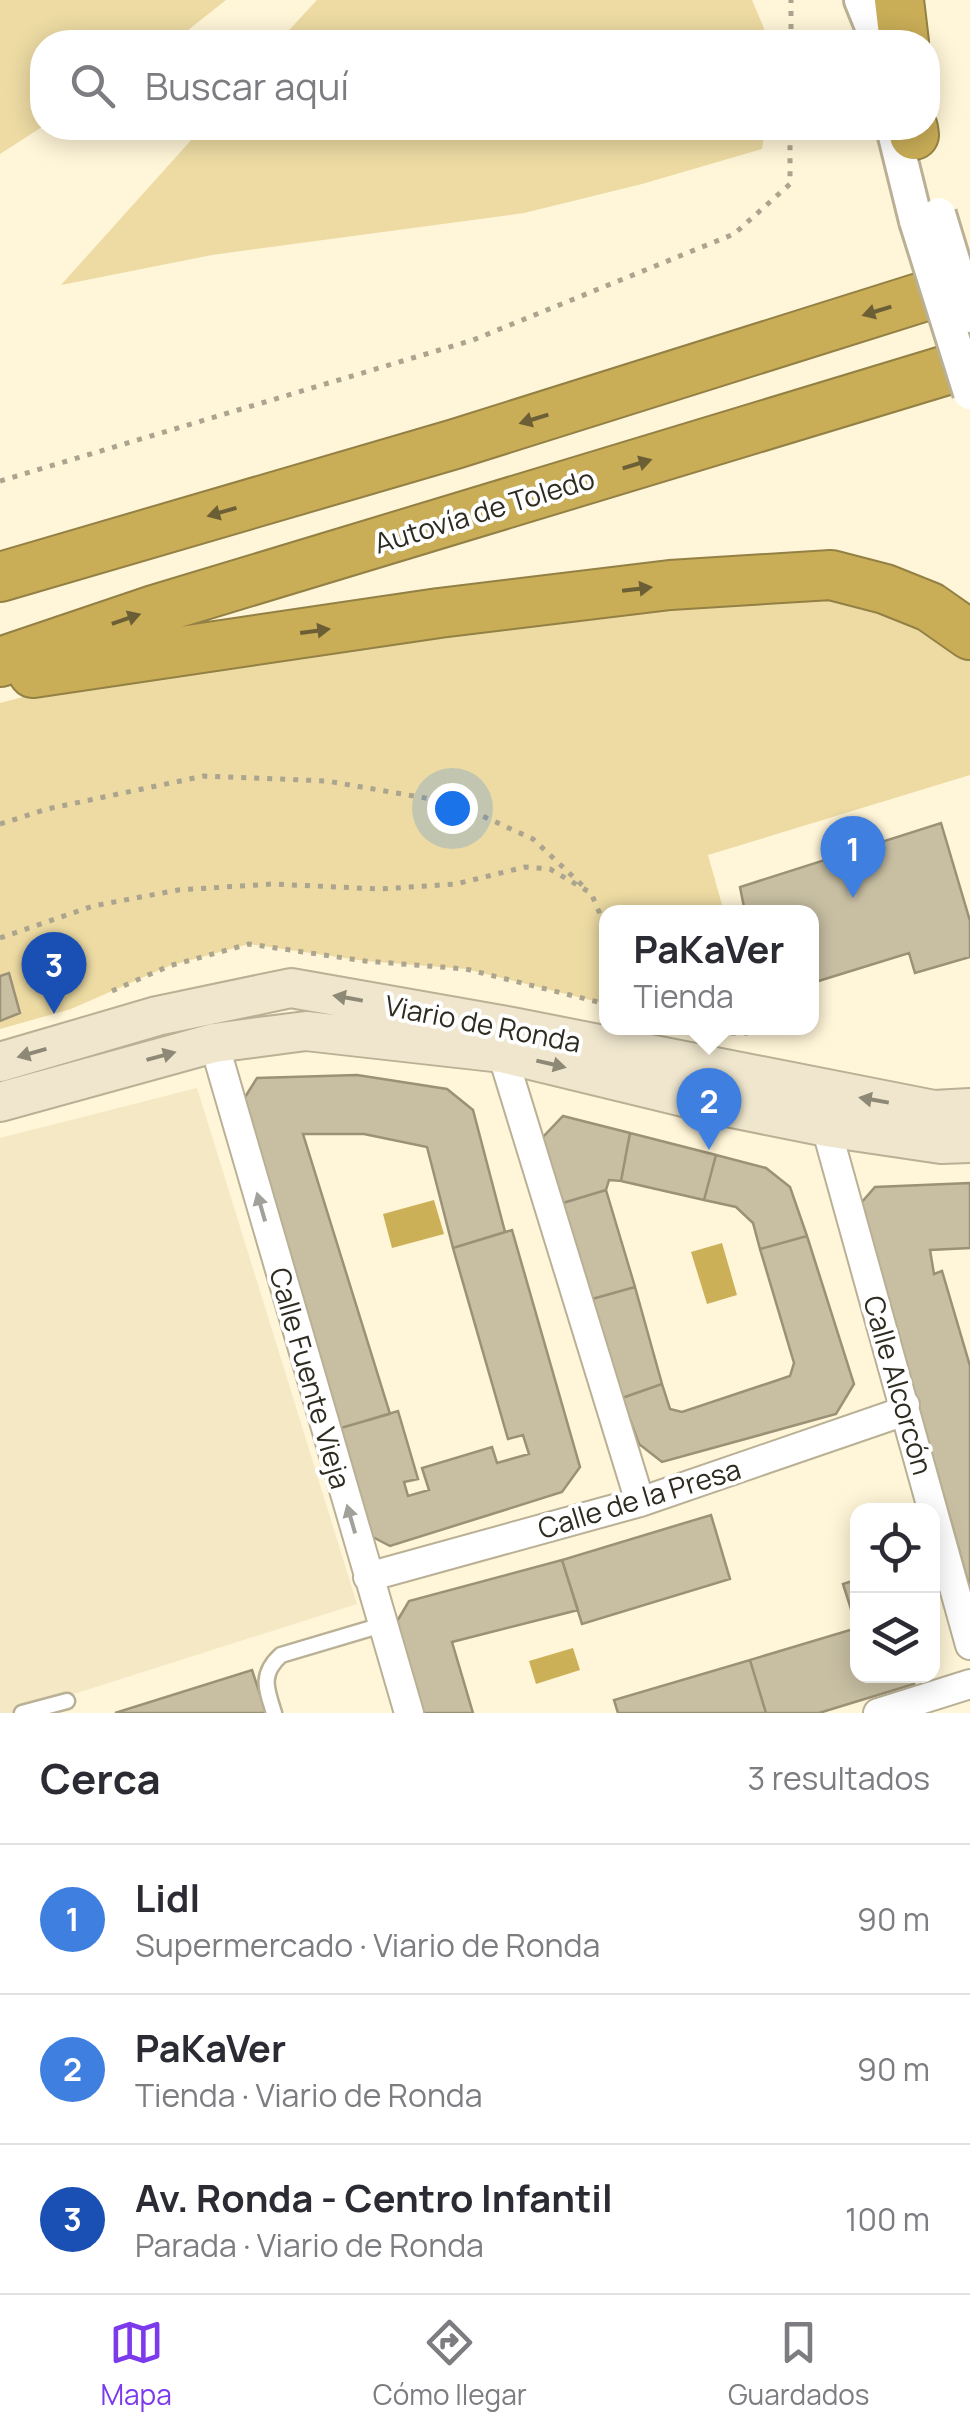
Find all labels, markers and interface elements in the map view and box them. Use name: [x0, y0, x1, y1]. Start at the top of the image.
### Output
search box: [30, 30, 940, 140]
icon: search: [65, 58, 120, 113]
text: Buscar aquí: [145, 59, 349, 111]
one-way arrow: [862, 305, 892, 320]
one-way arrow: [518, 413, 548, 428]
one-way arrow: [623, 456, 653, 471]
street label: Autovía de Toledo: [369, 458, 599, 562]
one-way arrow: [206, 504, 237, 520]
one-way arrow: [622, 581, 654, 597]
one-way arrow: [111, 611, 141, 626]
one-way arrow: [300, 623, 331, 639]
your location: [427, 783, 478, 834]
pin: 1: [820, 816, 886, 898]
popup: [599, 905, 819, 1035]
text: PaKaVer: [633, 922, 785, 974]
pin: 3: [22, 932, 86, 1014]
text: Tienda: [633, 974, 734, 1018]
street label: Viario de Ronda: [382, 985, 584, 1061]
one-way arrow: [332, 990, 364, 1005]
one-way arrow: [17, 1046, 47, 1061]
one-way arrow: [146, 1048, 177, 1064]
one-way arrow: [536, 1057, 567, 1072]
pin: 2: [676, 1068, 742, 1150]
one-way arrow: [858, 1091, 889, 1107]
one-way arrow: [253, 1191, 268, 1221]
street label: Calle Fuente Vieja: [261, 1263, 361, 1493]
street label: Calle Alcorcón: [855, 1291, 943, 1479]
street label: Calle de la Presa: [533, 1449, 745, 1547]
one-way arrow: [343, 1503, 358, 1534]
map controls: [850, 1503, 940, 1683]
button: locate: [850, 1503, 940, 1593]
button: layers: [850, 1593, 940, 1683]
text: Cerca: [40, 1749, 161, 1807]
text: 3 resultados: [748, 1756, 930, 1800]
text: Lidl: [135, 1871, 200, 1923]
text: 1: [65, 1897, 80, 1941]
text: 90 m: [857, 1897, 930, 1941]
text: Supermercado · Viario de Ronda: [135, 1923, 600, 1967]
text: PaKaVer: [135, 2021, 286, 2073]
text: 2: [63, 2047, 82, 2091]
text: 90 m: [857, 2047, 930, 2091]
text: Tienda · Viario de Ronda: [135, 2073, 483, 2117]
text: Av. Ronda - Centro Infantil: [135, 2171, 613, 2223]
text: 3: [63, 2197, 82, 2241]
text: 100 m: [845, 2197, 930, 2241]
text: Parada · Viario de Ronda: [135, 2223, 484, 2267]
tab: Mapa: [101, 2315, 172, 2413]
tab: Cómo llegar: [373, 2315, 527, 2413]
tab: Guardados: [728, 2315, 869, 2413]

